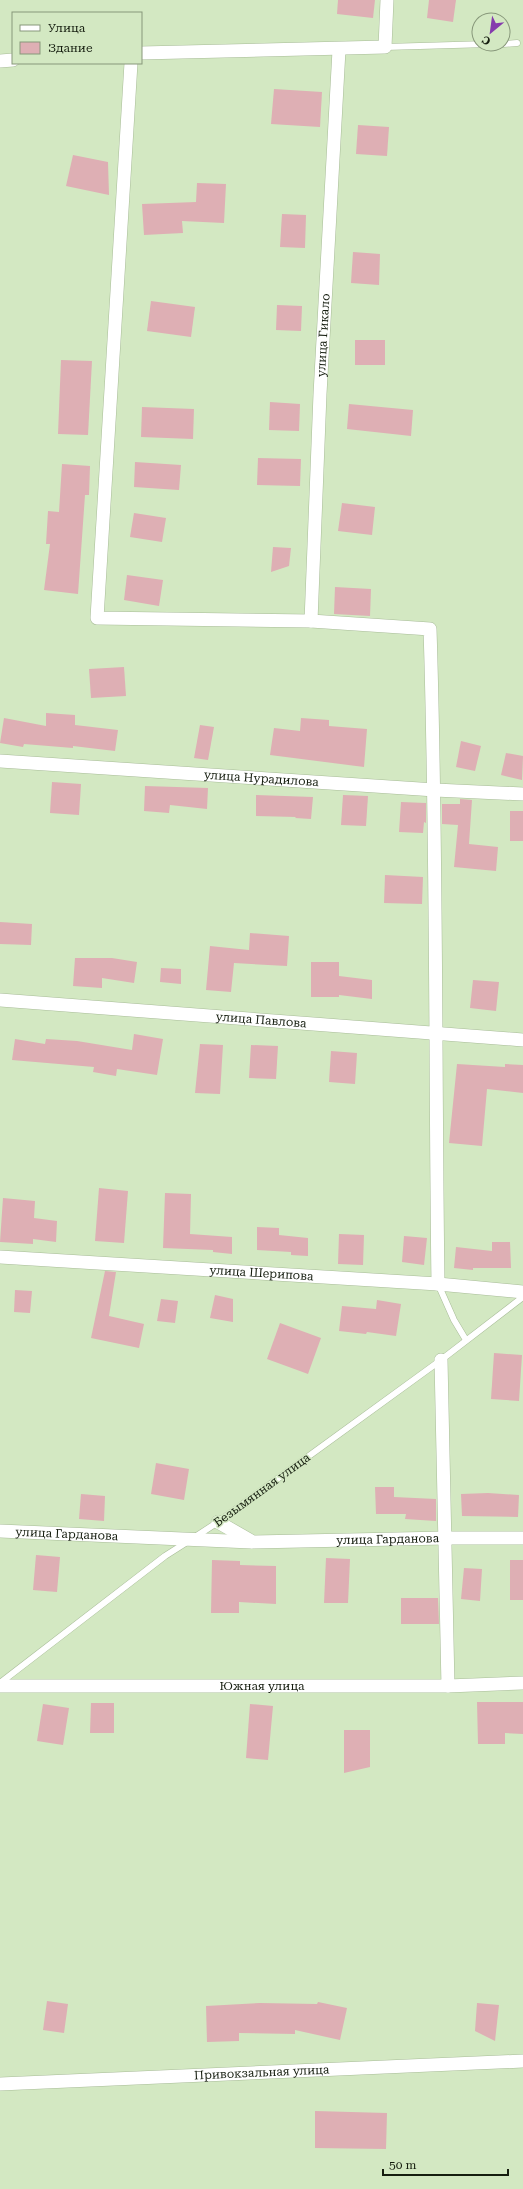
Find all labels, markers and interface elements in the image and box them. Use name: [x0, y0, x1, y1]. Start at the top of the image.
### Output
legend: [12, 12, 142, 64]
north arrow: [471, 12, 511, 52]
text: Улица: [48, 21, 86, 35]
text: С: [480, 33, 493, 48]
text: Здание: [48, 41, 93, 55]
street label: улица Гикало: [314, 293, 333, 377]
street label: улица Нурадилова: [203, 768, 320, 789]
street label: улица Павлова: [215, 1010, 308, 1030]
street label: улица Шерипова: [209, 1263, 314, 1283]
street label: Безымянная улица: [211, 1450, 313, 1530]
street label: улица Гарданова: [15, 1525, 119, 1543]
street label: улица Гарданова: [336, 1531, 440, 1547]
street label: Южная улица: [219, 1679, 305, 1693]
street label: Привокзальная улица: [194, 2063, 330, 2082]
scale bar: [383, 2151, 508, 2177]
text: 50 m: [389, 2158, 416, 2172]

